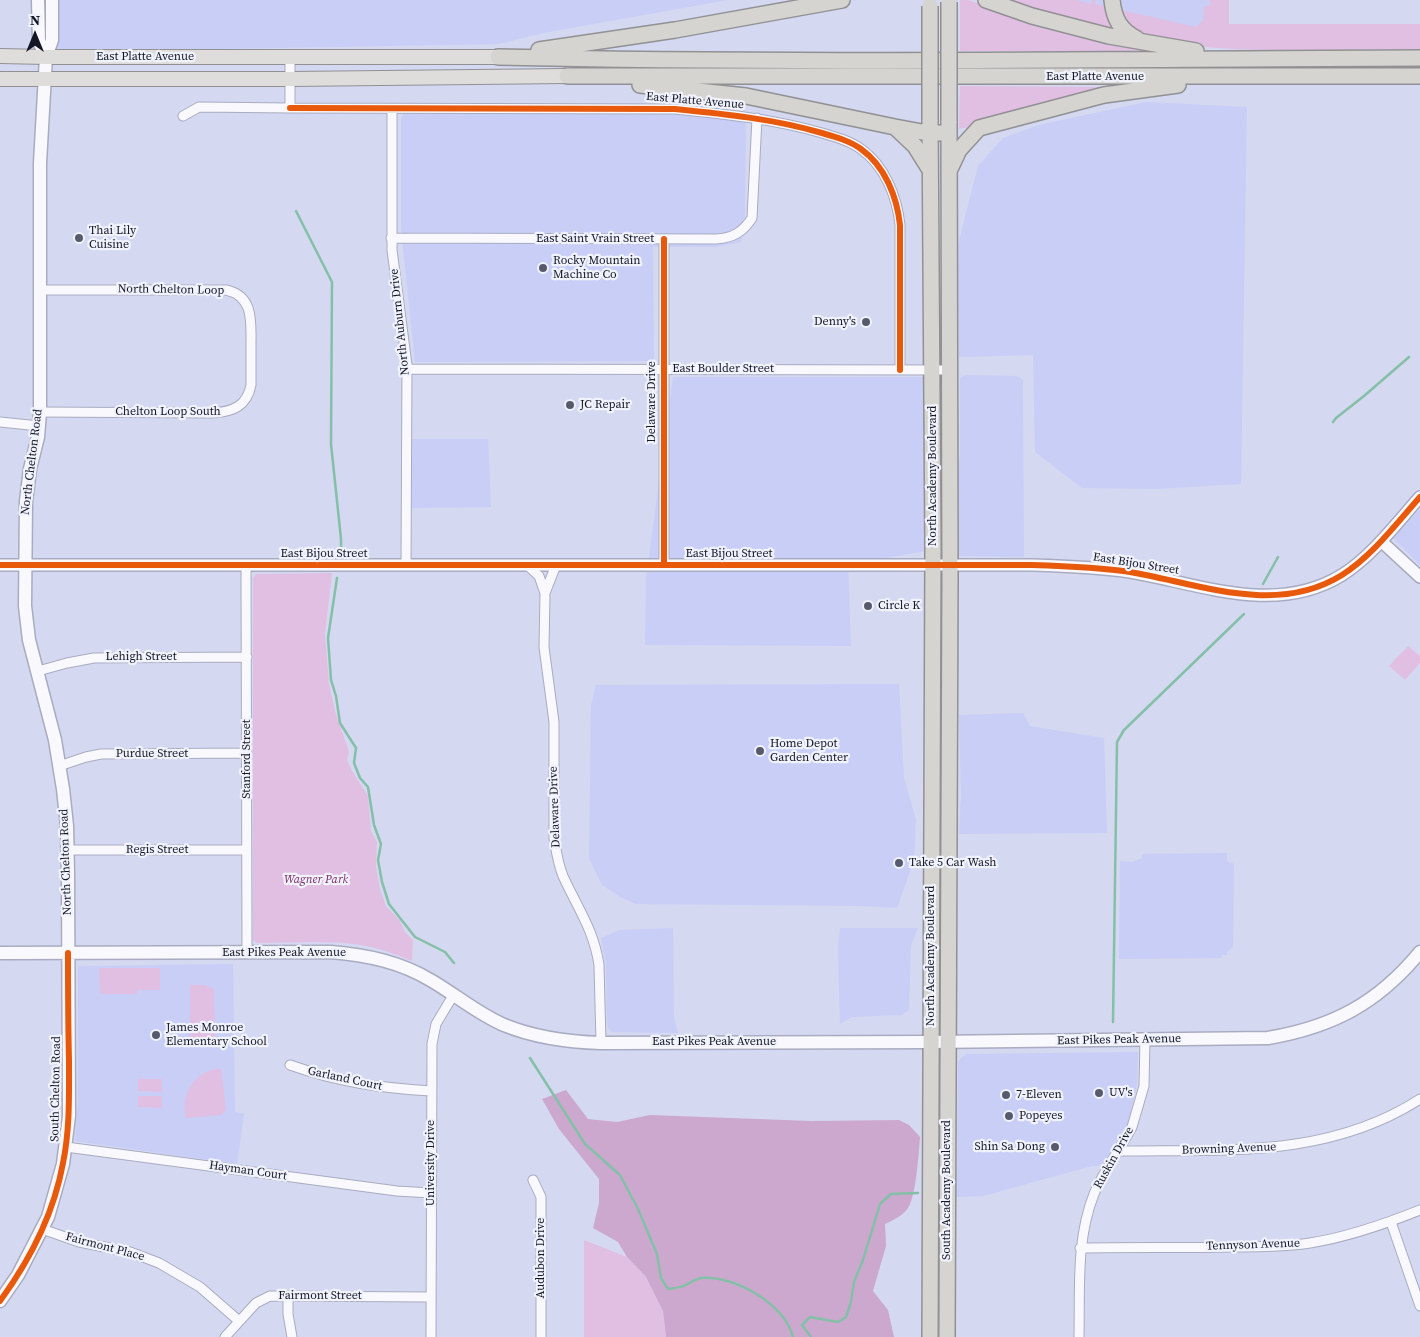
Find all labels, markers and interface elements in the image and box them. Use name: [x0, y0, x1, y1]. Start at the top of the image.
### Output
north arrow: [10, 10, 60, 60]
text: N: [30, 10, 40, 30]
street label: East Platte Avenue: [96, 50, 194, 64]
street label: East Platte Avenue: [1046, 70, 1144, 84]
street label: East Platte Avenue: [646, 90, 744, 112]
place label: Thai Lily Cuisine: [89, 224, 136, 252]
marker: Thai Lily Cuisine: [73, 232, 85, 244]
street label: East Saint Vrain Street: [536, 232, 654, 246]
place label: Rocky Mountain Machine Co: [553, 254, 641, 282]
marker: Rocky Mountain Machine Co: [537, 262, 549, 274]
street label: North Auburn Drive: [387, 268, 413, 376]
street label: North Chelton Loop: [118, 282, 224, 298]
place label: Denny's: [814, 315, 856, 329]
marker: Denny's: [860, 316, 872, 328]
street label: Delaware Drive: [645, 361, 659, 443]
street label: East Boulder Street: [672, 362, 774, 376]
place label: JC Repair: [580, 398, 630, 412]
marker: JC Repair: [564, 399, 576, 411]
street label: Chelton Loop South: [115, 405, 221, 419]
street label: North Academy Boulevard: [926, 406, 940, 546]
street label: North Chelton Road: [18, 408, 46, 516]
street label: East Bijou Street: [281, 547, 367, 561]
street label: East Bijou Street: [686, 547, 772, 561]
street label: East Bijou Street: [1092, 550, 1180, 578]
place label: Circle K: [878, 599, 920, 613]
marker: Circle K: [862, 600, 874, 612]
street label: Lehigh Street: [105, 650, 177, 664]
street label: Stanford Street: [240, 719, 254, 799]
place label: Home Depot Garden Center: [770, 737, 848, 765]
marker: Home Depot Garden Center: [754, 745, 766, 757]
street label: Purdue Street: [116, 747, 188, 761]
street label: Delaware Drive: [546, 766, 564, 848]
street label: North Chelton Road: [57, 808, 75, 916]
street label: Regis Street: [126, 843, 188, 857]
place label: Take 5 Car Wash: [909, 856, 997, 870]
marker: Take 5 Car Wash: [893, 857, 905, 869]
park label: Wagner Park: [284, 873, 348, 887]
street label: North Academy Boulevard: [924, 886, 938, 1026]
street label: East Pikes Peak Avenue: [222, 946, 346, 960]
place label: James Monroe Elementary School: [166, 1021, 267, 1049]
marker: James Monroe Elementary School: [150, 1029, 162, 1041]
street label: East Pikes Peak Avenue: [1057, 1032, 1181, 1048]
street label: East Pikes Peak Avenue: [652, 1035, 776, 1049]
street label: South Chelton Road: [48, 1036, 64, 1142]
street label: Garland Court: [306, 1064, 384, 1094]
place label: UV's: [1109, 1086, 1133, 1100]
marker: UV's: [1093, 1087, 1105, 1099]
place label: 7-Eleven: [1016, 1088, 1062, 1102]
marker: 7-Eleven: [1000, 1089, 1012, 1101]
place label: Popeyes: [1019, 1109, 1063, 1123]
marker: Popeyes: [1003, 1110, 1015, 1122]
street label: University Drive: [424, 1120, 438, 1206]
street label: South Academy Boulevard: [940, 1120, 954, 1260]
street label: Ruskin Drive: [1091, 1124, 1137, 1192]
place label: Shin Sa Dong: [974, 1140, 1045, 1154]
street label: Browning Avenue: [1181, 1140, 1277, 1158]
marker: Shin Sa Dong: [1049, 1141, 1061, 1153]
street label: Hayman Court: [208, 1158, 288, 1184]
street label: Audubon Drive: [534, 1218, 548, 1298]
street label: Fairmont Place: [64, 1230, 146, 1264]
street label: Tennyson Avenue: [1206, 1236, 1300, 1254]
street label: Fairmont Street: [278, 1289, 362, 1303]

